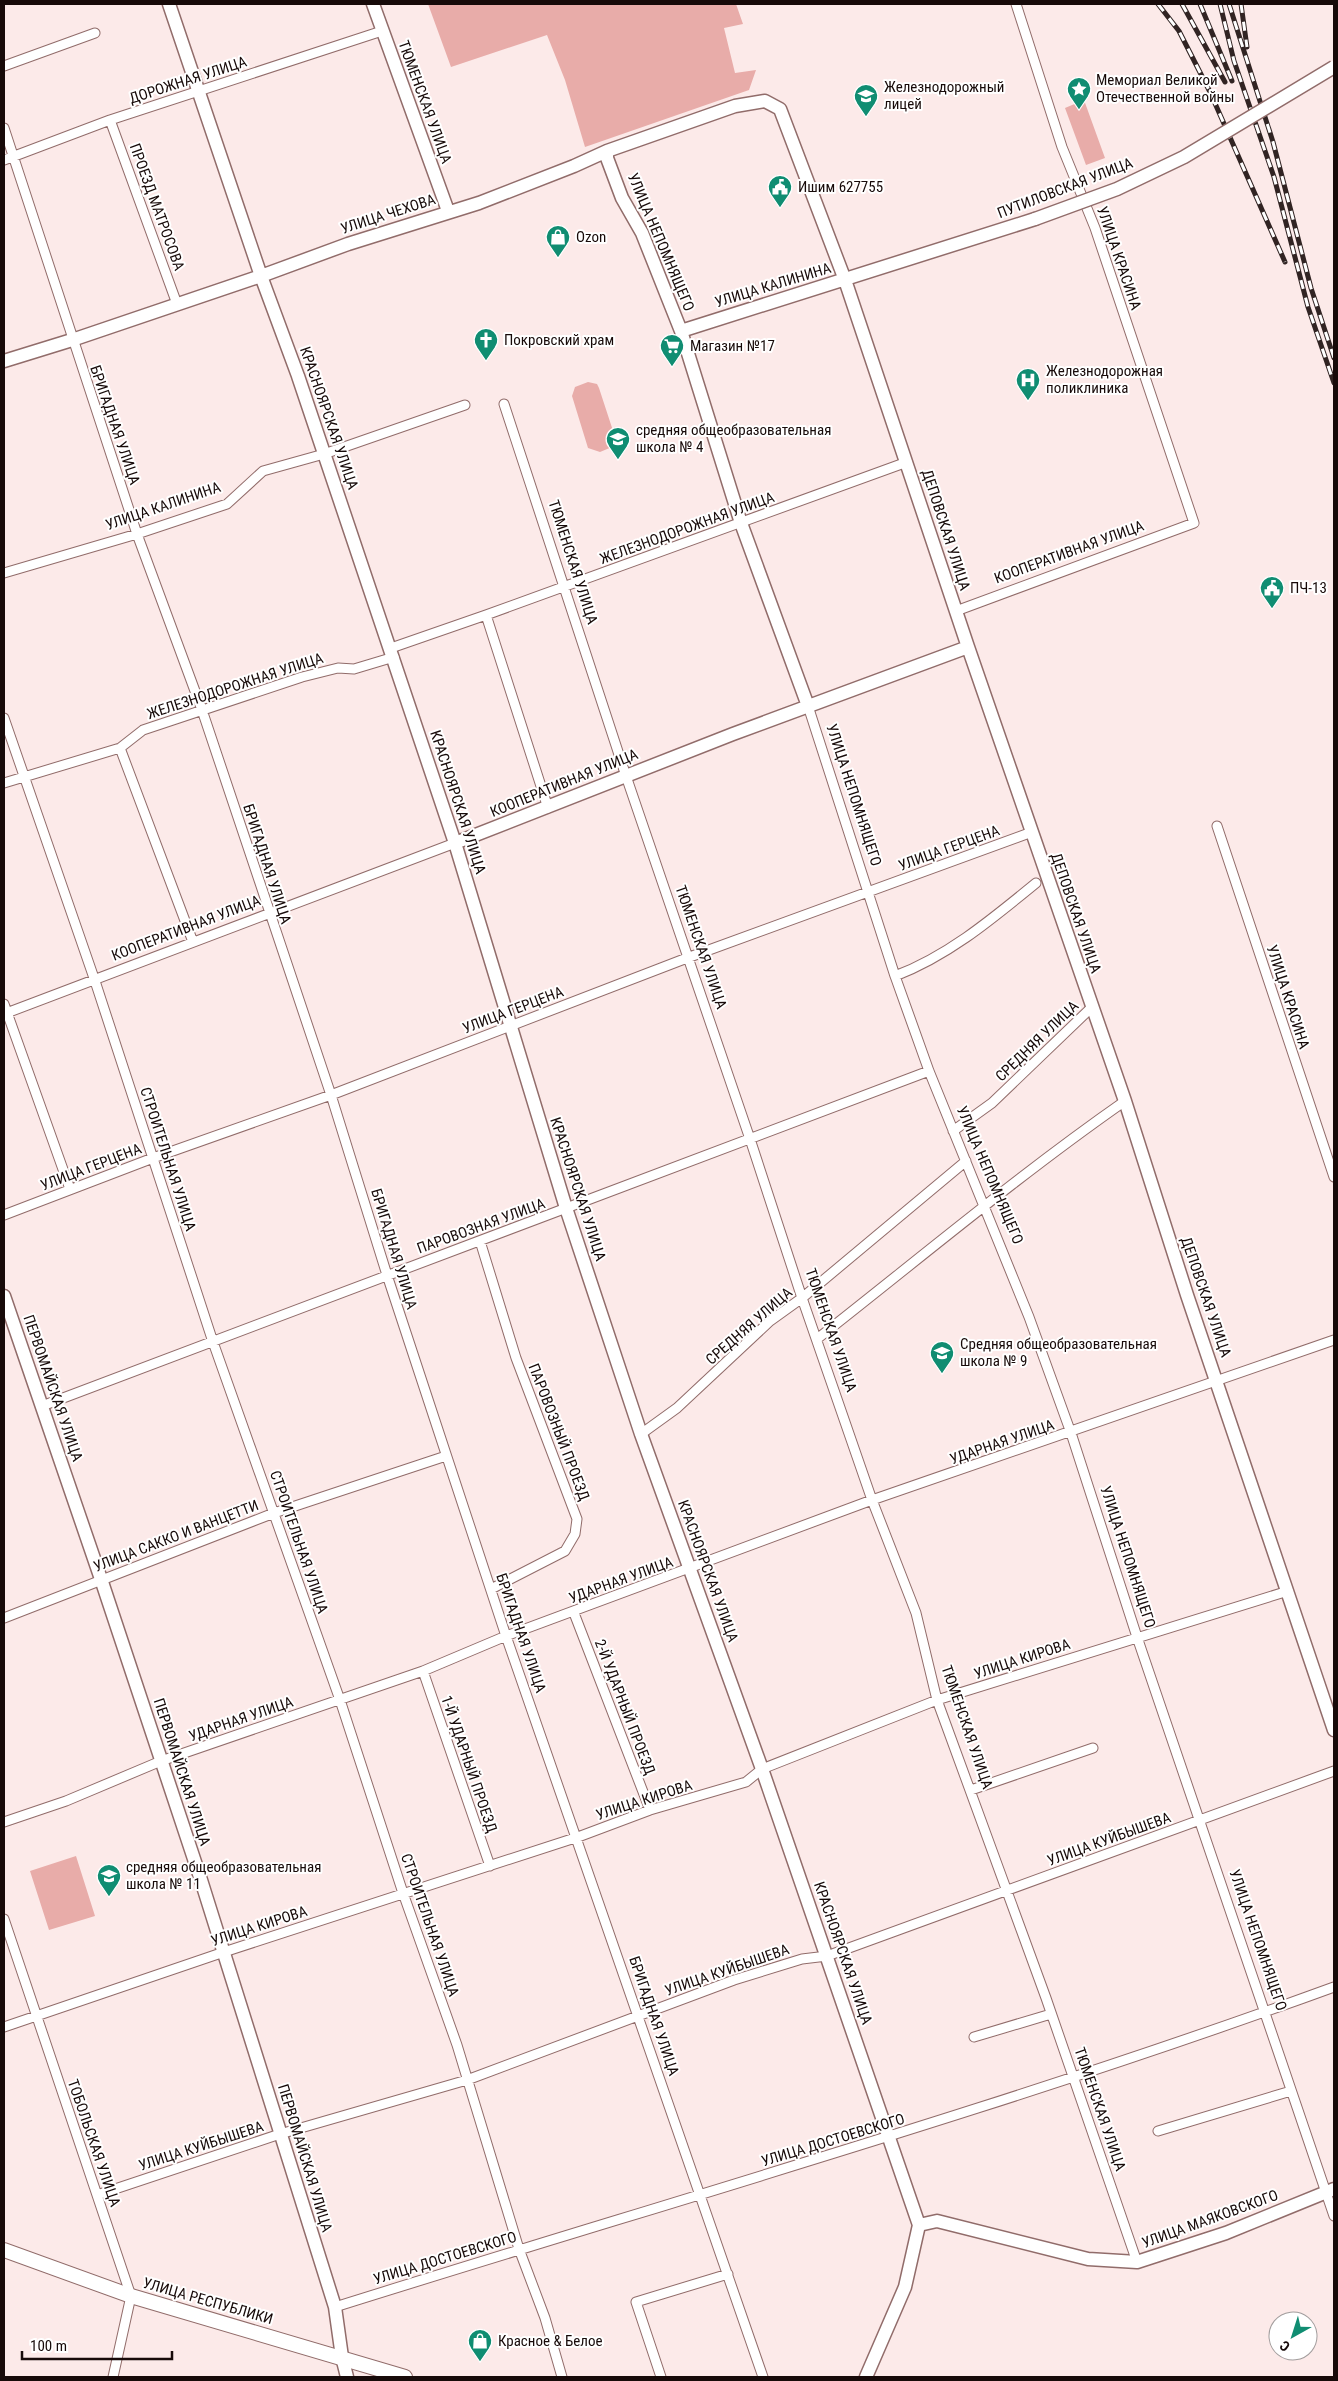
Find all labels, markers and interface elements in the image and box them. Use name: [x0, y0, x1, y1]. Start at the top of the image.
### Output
street label: ТЮМЕНСКАЯ УЛИЦА: [394, 38, 456, 166]
street label: ДОРОЖНАЯ УЛИЦА: [127, 52, 249, 107]
place label: Мемориал Великой Отечественной войны: [1096, 71, 1234, 106]
place icon: Мемориал Великой Отечественной войны: [1066, 76, 1092, 110]
place label: Железнодорожный лицей: [884, 78, 1004, 113]
school or university icon: Железнодорожный лицей: [853, 83, 879, 117]
street label: ПРОЕЗД МАТРОСОВА: [126, 141, 188, 273]
street label: ПУТИЛОВСКАЯ УЛИЦА: [995, 154, 1136, 222]
street label: УЛИЦА НЕПОМНЯЩЕГО: [624, 170, 698, 314]
public building icon: Ишим 627755: [767, 174, 793, 208]
place label: Ишим 627755: [798, 178, 883, 196]
street label: УЛИЦА ЧЕХОВА: [338, 190, 438, 238]
street label: УЛИЦА КРАСИНА: [1093, 204, 1145, 312]
shop icon: Ozon: [545, 224, 571, 258]
place label: Ozon: [576, 228, 606, 246]
street label: УЛИЦА КАЛИНИНА: [713, 259, 834, 311]
church icon: Покровский храм: [473, 327, 499, 361]
place label: Покровский храм: [504, 331, 614, 349]
supermarket icon: Магазин №17: [659, 333, 685, 367]
place label: Магазин №17: [690, 337, 775, 355]
street label: КРАСНОЯРСКАЯ УЛИЦА: [296, 344, 362, 492]
place label: Железнодорожная поликлиника: [1046, 362, 1163, 397]
street label: БРИГАДНАЯ УЛИЦА: [86, 363, 144, 487]
hospital icon: Железнодорожная поликлиника: [1015, 367, 1041, 401]
place label: средняя общеобразовательная школа № 4: [636, 421, 831, 456]
school or university icon: средняя общеобразовательная школа № 4: [605, 426, 631, 460]
street label: ДЕПОВСКАЯ УЛИЦА: [918, 467, 974, 593]
street label: УЛИЦА КАЛИНИНА: [103, 478, 223, 534]
street label: ЖЕЛЕЗНОДОРОЖНАЯ УЛИЦА: [597, 488, 777, 568]
street label: ТЮМЕНСКАЯ УЛИЦА: [544, 498, 602, 627]
street label: КООПЕРАТИВНАЯ УЛИЦА: [992, 516, 1147, 587]
public building icon: ПЧ-13: [1259, 575, 1285, 609]
place label: ПЧ-13: [1290, 579, 1327, 597]
street label: ЖЕЛЕЗНОДОРОЖНАЯ УЛИЦА: [145, 649, 326, 723]
street label: УЛИЦА НЕПОМНЯЩЕГО: [823, 722, 885, 868]
street label: КРАСНОЯРСКАЯ УЛИЦА: [426, 728, 490, 876]
street label: КООПЕРАТИВНАЯ УЛИЦА: [487, 745, 641, 821]
street label: БРИГАДНАЯ УЛИЦА: [239, 802, 295, 927]
street label: УЛИЦА ГЕРЦЕНА: [896, 821, 1002, 875]
street label: ДЕПОВСКАЯ УЛИЦА: [1047, 850, 1105, 976]
street label: ТЮМЕНСКАЯ УЛИЦА: [671, 883, 731, 1012]
street label: КООПЕРАТИВНАЯ УЛИЦА: [109, 891, 263, 965]
street label: УЛИЦА КРАСИНА: [1263, 943, 1313, 1052]
street label: УЛИЦА ГЕРЦЕНА: [460, 982, 566, 1037]
street label: СРЕДНЯЯ УЛИЦА: [992, 997, 1083, 1085]
street label: СТРОИТЕЛЬНАЯ УЛИЦА: [136, 1085, 200, 1233]
street label: УЛИЦА НЕПОМНЯЩЕГО: [953, 1103, 1027, 1247]
street label: КРАСНОЯРСКАЯ УЛИЦА: [546, 1115, 610, 1263]
street label: УЛИЦА ГЕРЦЕНА: [38, 1139, 144, 1194]
street label: БРИГАДНАЯ УЛИЦА: [367, 1187, 421, 1312]
street label: ПАРОВОЗНАЯ УЛИЦА: [415, 1194, 548, 1258]
street label: ДЕПОВСКАЯ УЛИЦА: [1177, 1234, 1235, 1360]
street label: ТЮМЕНСКАЯ УЛИЦА: [801, 1266, 861, 1395]
street label: СРЕДНЯЯ УЛИЦА: [702, 1283, 796, 1368]
street label: ПЕРВОМАЙСКАЯ УЛИЦА: [19, 1312, 87, 1464]
place label: Средняя общеобразовательная школа № 9: [960, 1335, 1157, 1370]
school or university icon: Средняя общеобразовательная школа № 9: [929, 1340, 955, 1374]
street label: ПАРОВОЗНЫЙ ПРОЕЗД: [525, 1361, 593, 1503]
street label: УДАРНАЯ УЛИЦА: [947, 1416, 1057, 1468]
street label: СТРОИТЕЛЬНАЯ УЛИЦА: [266, 1468, 332, 1616]
street label: УЛИЦА НЕПОМНЯЩЕГО: [1097, 1484, 1159, 1630]
street label: УЛИЦА САККО И ВАНЦЕТТИ: [91, 1496, 261, 1576]
street label: КРАСНОЯРСКАЯ УЛИЦА: [674, 1497, 742, 1645]
street label: УДАРНАЯ УЛИЦА: [567, 1553, 676, 1607]
street label: БРИГАДНАЯ УЛИЦА: [492, 1571, 550, 1695]
street label: УЛИЦА КИРОВА: [972, 1635, 1073, 1683]
street label: 2-Й УДАРНЫЙ ПРОЕЗД: [591, 1637, 659, 1777]
street label: ТЮМЕНСКАЯ УЛИЦА: [937, 1663, 997, 1792]
street label: УДАРНАЯ УЛИЦА: [186, 1693, 296, 1745]
street label: 1-Й УДАРНЫЙ ПРОЕЗД: [437, 1693, 501, 1835]
street label: ПЕРВОМАЙСКАЯ УЛИЦА: [150, 1696, 214, 1848]
street label: УЛИЦА КИРОВА: [594, 1776, 695, 1824]
street label: УЛИЦА КУЙБЫШЕВА: [1045, 1808, 1174, 1870]
street label: СТРОИТЕЛЬНАЯ УЛИЦА: [397, 1851, 463, 1999]
place label: средняя общеобразовательная школа № 11: [126, 1858, 321, 1893]
school or university icon: средняя общеобразовательная школа № 11: [96, 1863, 122, 1897]
street label: УЛИЦА НЕПОМНЯЩЕГО: [1225, 1867, 1291, 2013]
street label: КРАСНОЯРСКАЯ УЛИЦА: [810, 1879, 876, 2027]
street label: УЛИЦА КИРОВА: [209, 1902, 310, 1950]
street label: УЛИЦА КУЙБЫШЕВА: [663, 1940, 792, 2000]
street label: БРИГАДНАЯ УЛИЦА: [625, 1954, 683, 2078]
street label: ТЮМЕНСКАЯ УЛИЦА: [1070, 2045, 1130, 2174]
street label: ТОБОЛЬСКАЯ УЛИЦА: [64, 2077, 124, 2209]
street label: ПЕРВОМАЙСКАЯ УЛИЦА: [274, 2082, 336, 2235]
street label: УЛИЦА ДОСТОЕВСКОГО: [759, 2110, 907, 2170]
street label: УЛИЦА КУЙБЫШЕВА: [136, 2117, 266, 2175]
street label: УЛИЦА МАЯКОВСКОГО: [1139, 2186, 1281, 2252]
street label: УЛИЦА ДОСТОЕВСКОГО: [371, 2228, 519, 2288]
street label: УЛИЦА РЕСПУБЛИКИ: [141, 2274, 275, 2328]
north arrow: [1268, 2311, 1318, 2361]
scale bar: [22, 2328, 172, 2360]
shop icon: Красное & Белое: [467, 2328, 493, 2362]
place label: Красное & Белое: [498, 2332, 602, 2350]
text: 100 m: [30, 2337, 67, 2355]
text: С: [1277, 2337, 1293, 2355]

